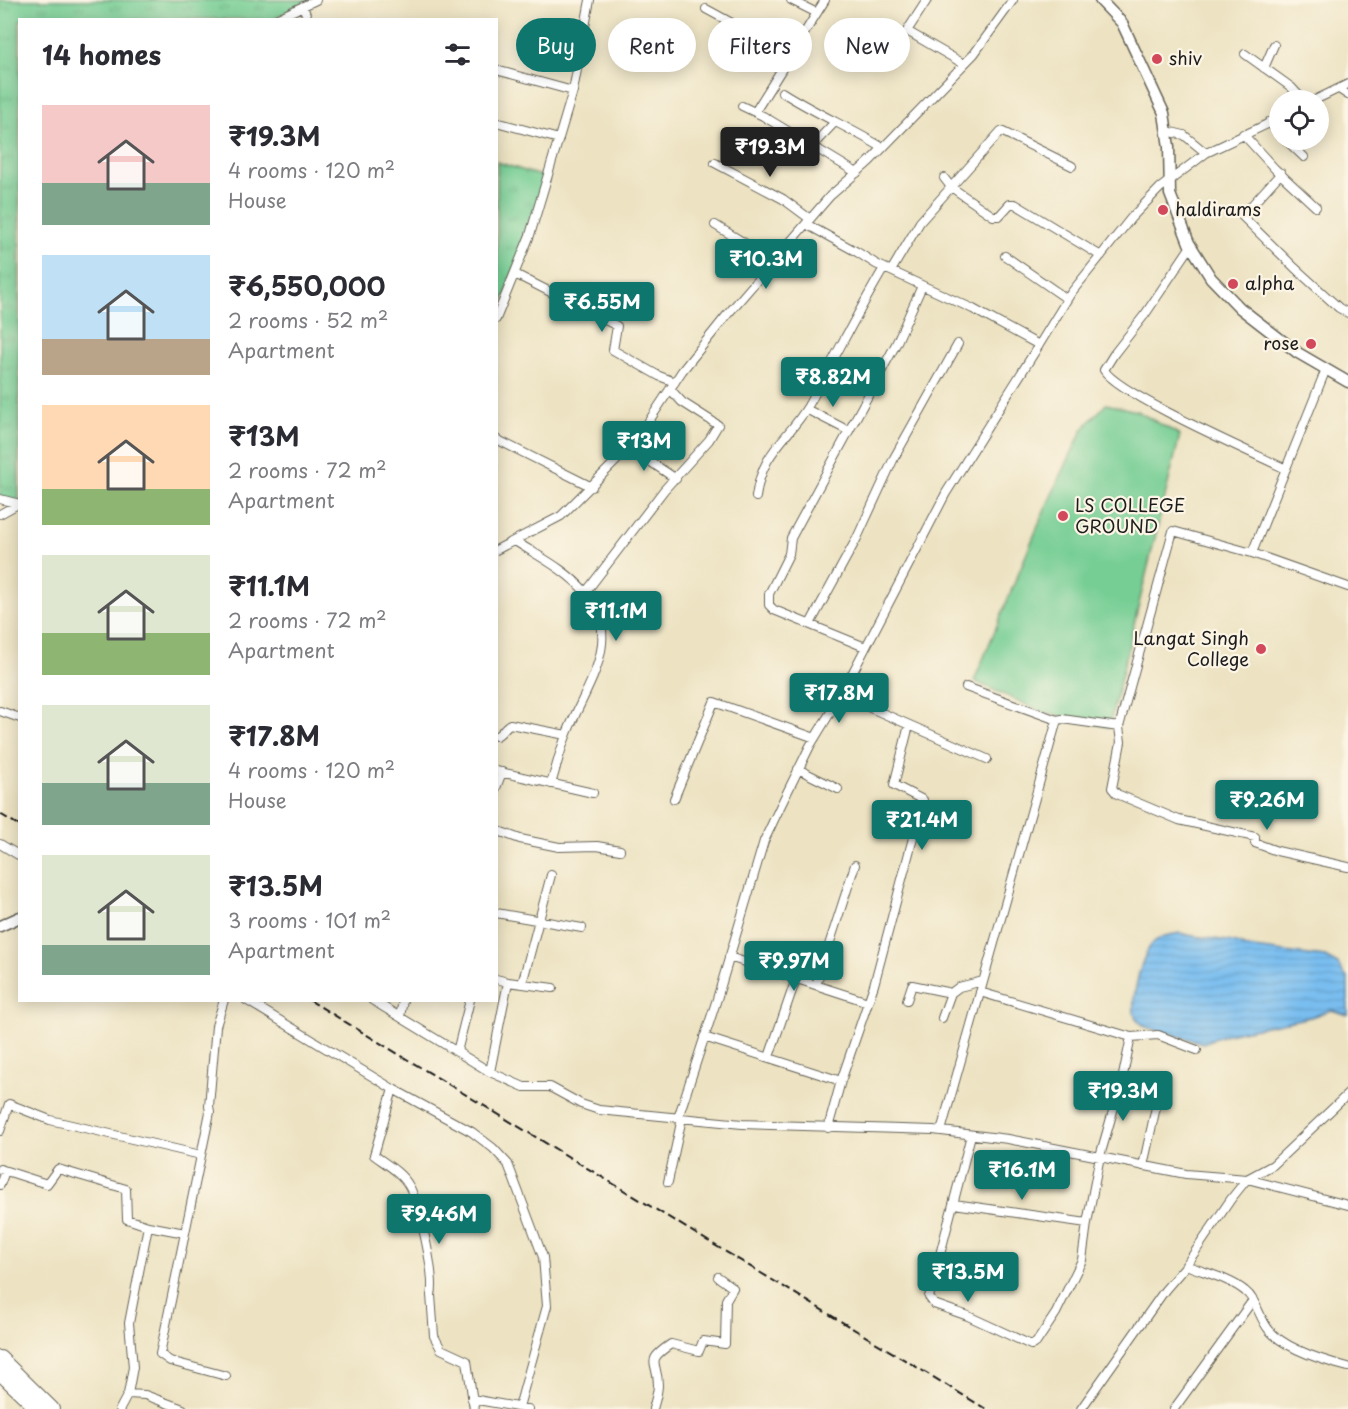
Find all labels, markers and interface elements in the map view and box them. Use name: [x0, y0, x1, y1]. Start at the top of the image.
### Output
chip: Buy: [516, 18, 596, 72]
chip: Rent: [608, 18, 696, 72]
chip: Filters: [708, 18, 812, 72]
chip: New: [824, 18, 910, 72]
text: 14 homes: [42, 35, 161, 74]
icon: filters: [441, 38, 474, 71]
place label: shiv: [1169, 44, 1202, 71]
marker: shiv: [1150, 52, 1164, 66]
map controls: [1269, 90, 1329, 150]
button: locate: [1269, 90, 1329, 150]
text: ₹19.3M: [228, 116, 320, 155]
pin: ₹19.3M: [721, 127, 819, 178]
icon: home: [90, 129, 162, 201]
text: ₹19.3M: [734, 131, 806, 161]
text: 4 rooms · 120 m²: [228, 155, 395, 185]
text: House: [228, 185, 287, 215]
place label: haldirams: [1175, 195, 1261, 222]
marker: haldirams: [1156, 203, 1170, 217]
pin: ₹10.3M: [717, 239, 815, 290]
text: ₹10.3M: [729, 243, 803, 273]
text: ₹6,550,000: [228, 266, 385, 305]
place label: alpha: [1245, 269, 1295, 296]
marker: alpha: [1226, 277, 1240, 291]
icon: home: [90, 279, 162, 351]
pin: ₹6.55M: [553, 282, 651, 333]
text: ₹6.55M: [563, 286, 641, 316]
text: 2 rooms · 52 m²: [228, 305, 388, 335]
place label: rose: [1263, 329, 1299, 356]
text: Apartment: [228, 335, 335, 365]
marker: rose: [1304, 337, 1318, 351]
pin: ₹8.82M: [784, 357, 882, 408]
text: ₹8.82M: [795, 361, 871, 391]
text: ₹13M: [228, 416, 300, 455]
pin: ₹13M: [608, 421, 680, 472]
text: ₹13M: [616, 425, 672, 455]
icon: home: [90, 429, 162, 501]
text: 2 rooms · 72 m²: [228, 455, 387, 485]
text: Apartment: [228, 485, 335, 515]
place label: LS COLLEGE GROUND: [1075, 491, 1185, 539]
marker: LS COLLEGE GROUND: [1056, 509, 1070, 523]
text: ₹11.1M: [228, 566, 310, 605]
icon: home: [90, 579, 162, 651]
pin: ₹11.1M: [567, 591, 665, 642]
text: ₹11.1M: [584, 595, 648, 625]
text: 2 rooms · 72 m²: [228, 605, 387, 635]
place label: Langat Singh College: [1133, 624, 1249, 672]
text: Apartment: [228, 635, 335, 665]
marker: Langat Singh College: [1254, 642, 1268, 656]
pin: ₹17.8M: [790, 673, 888, 724]
text: ₹17.8M: [804, 677, 874, 707]
text: ₹17.8M: [228, 716, 320, 755]
icon: home: [90, 729, 162, 801]
text: 4 rooms · 120 m²: [228, 755, 395, 785]
pin: ₹9.26M: [1218, 780, 1316, 831]
text: ₹9.26M: [1229, 784, 1305, 814]
text: House: [228, 785, 287, 815]
pin: ₹21.4M: [873, 800, 971, 851]
text: ₹21.4M: [886, 804, 958, 834]
text: ₹13.5M: [228, 866, 323, 905]
icon: home: [90, 879, 162, 951]
text: 3 rooms · 101 m²: [228, 905, 391, 935]
text: Apartment: [228, 935, 335, 965]
pin: ₹9.97M: [745, 941, 843, 992]
text: ₹9.97M: [758, 945, 830, 975]
pin: ₹19.3M: [1074, 1071, 1172, 1122]
text: ₹19.3M: [1087, 1075, 1159, 1105]
pin: ₹16.1M: [973, 1150, 1071, 1201]
text: ₹16.1M: [988, 1154, 1056, 1184]
pin: ₹9.46M: [390, 1194, 488, 1245]
text: ₹9.46M: [401, 1198, 477, 1228]
pin: ₹13.5M: [919, 1252, 1017, 1303]
text: ₹13.5M: [932, 1256, 1004, 1286]

